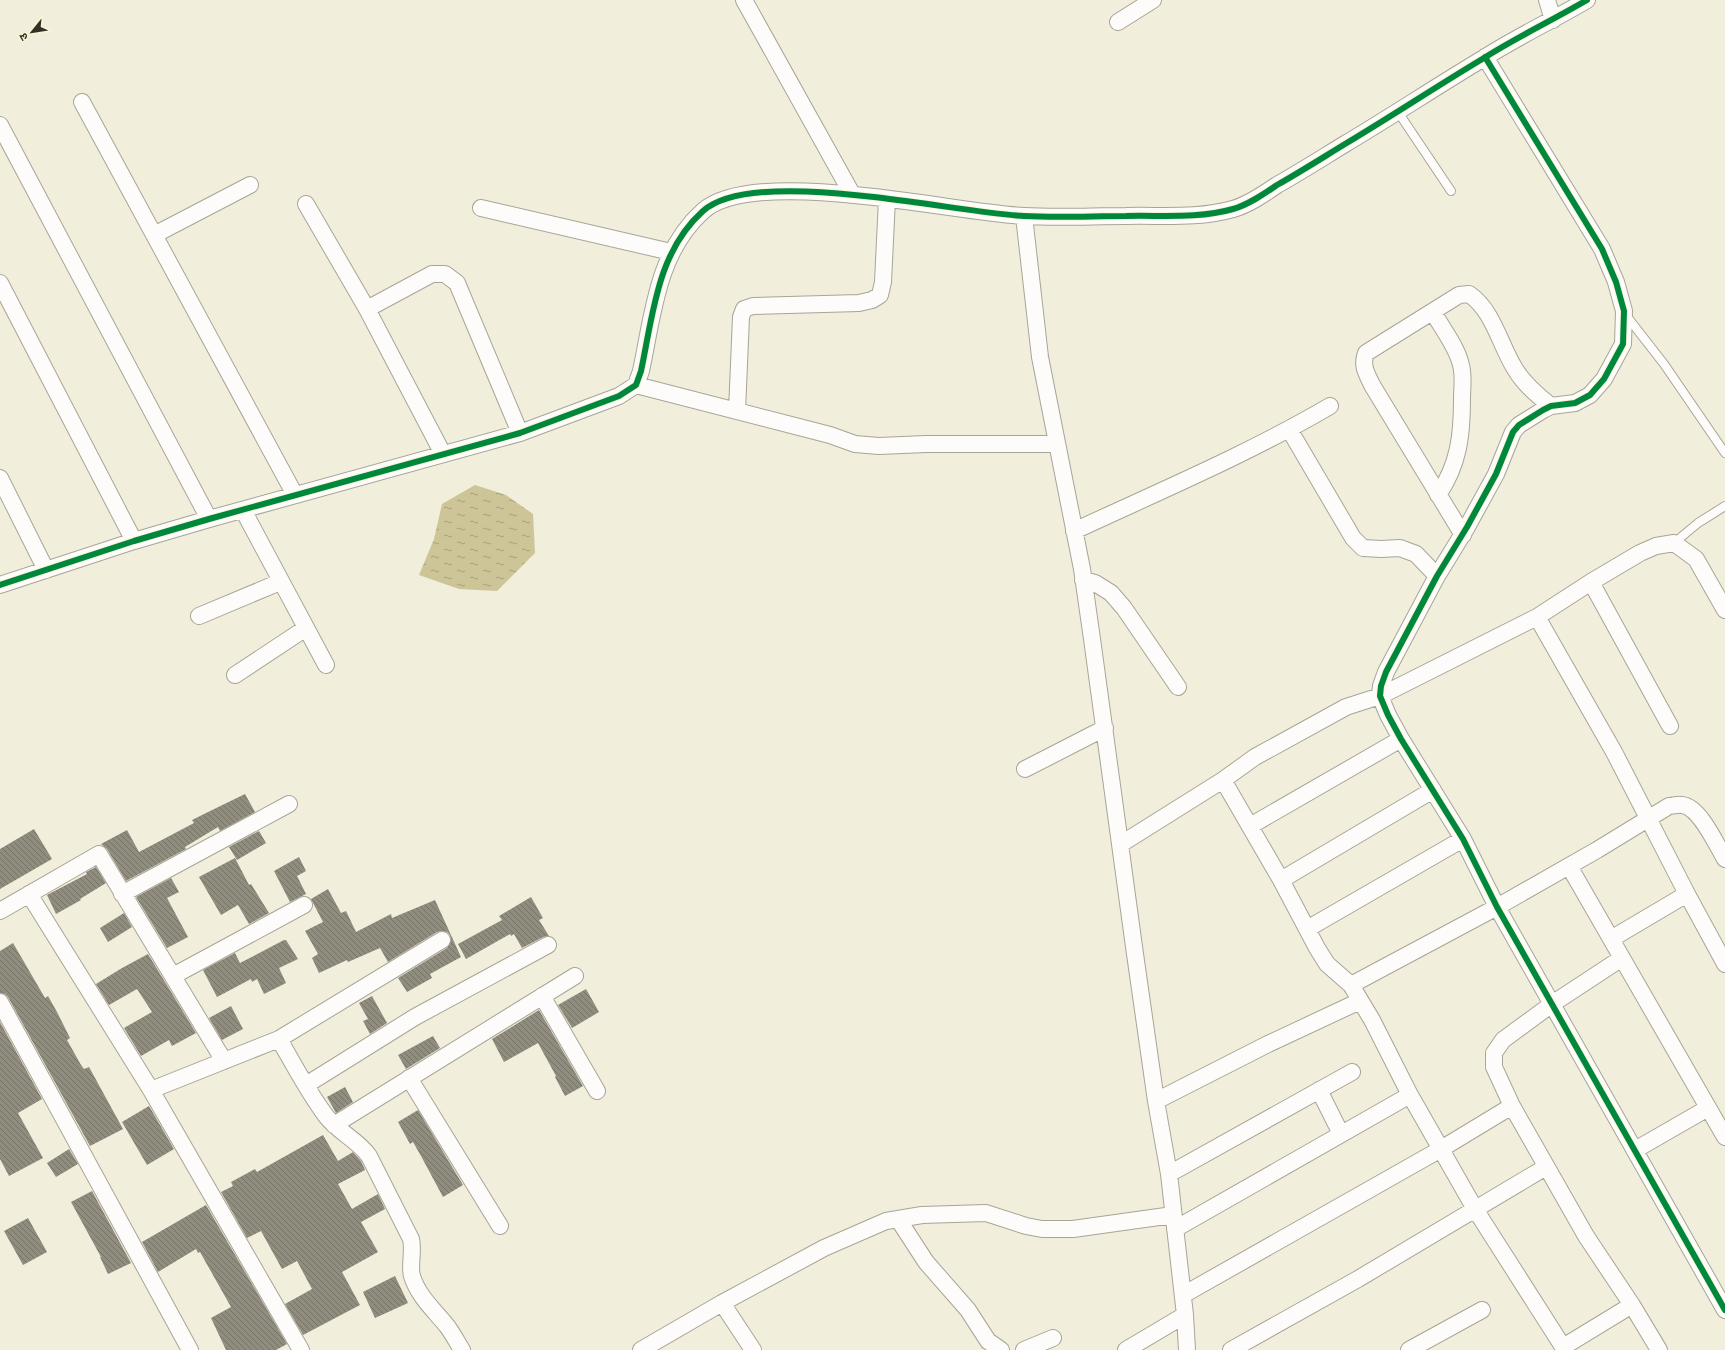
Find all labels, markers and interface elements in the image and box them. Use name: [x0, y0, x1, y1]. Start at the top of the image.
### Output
north arrow: [12, 12, 52, 52]
text: उ: [15, 30, 32, 43]

